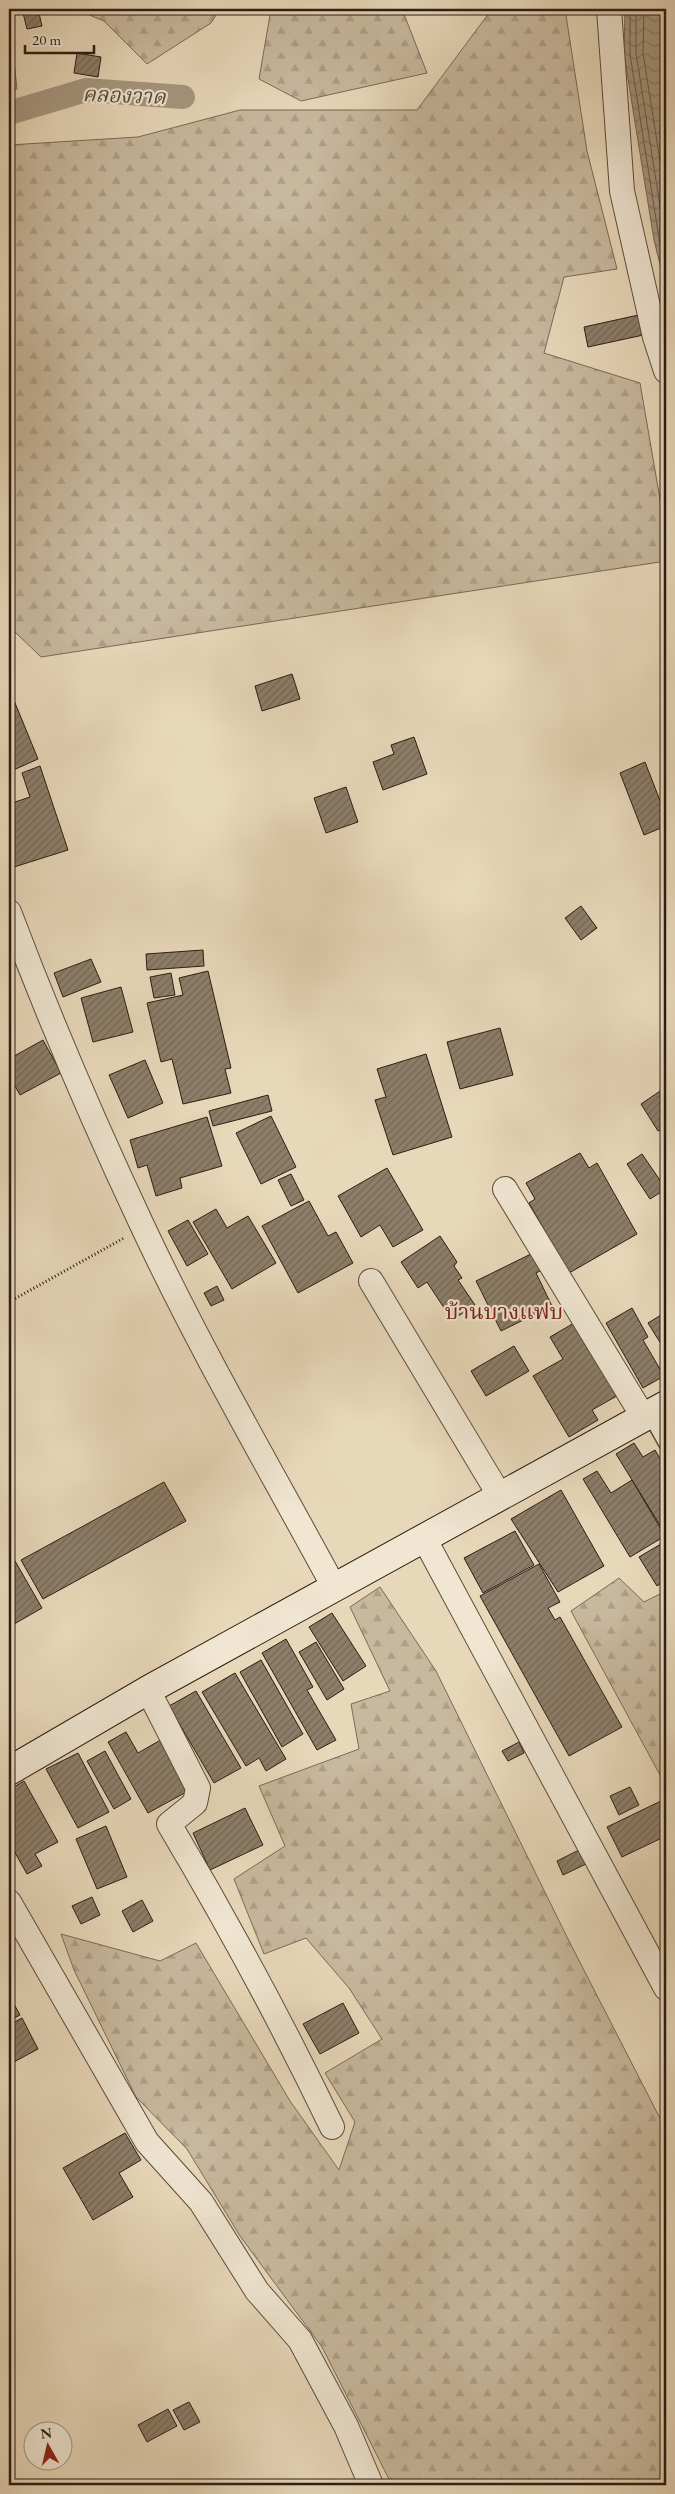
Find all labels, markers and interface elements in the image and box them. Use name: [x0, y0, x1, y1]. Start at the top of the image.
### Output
scale bar: [25, 22, 94, 54]
text: 20 m: [32, 30, 61, 49]
water label: คลองวาด: [82, 80, 167, 110]
district label: บ้านบางแฟบ: [445, 1297, 563, 1326]
north arrow: [22, 2422, 72, 2472]
text: N: [39, 2423, 54, 2443]

